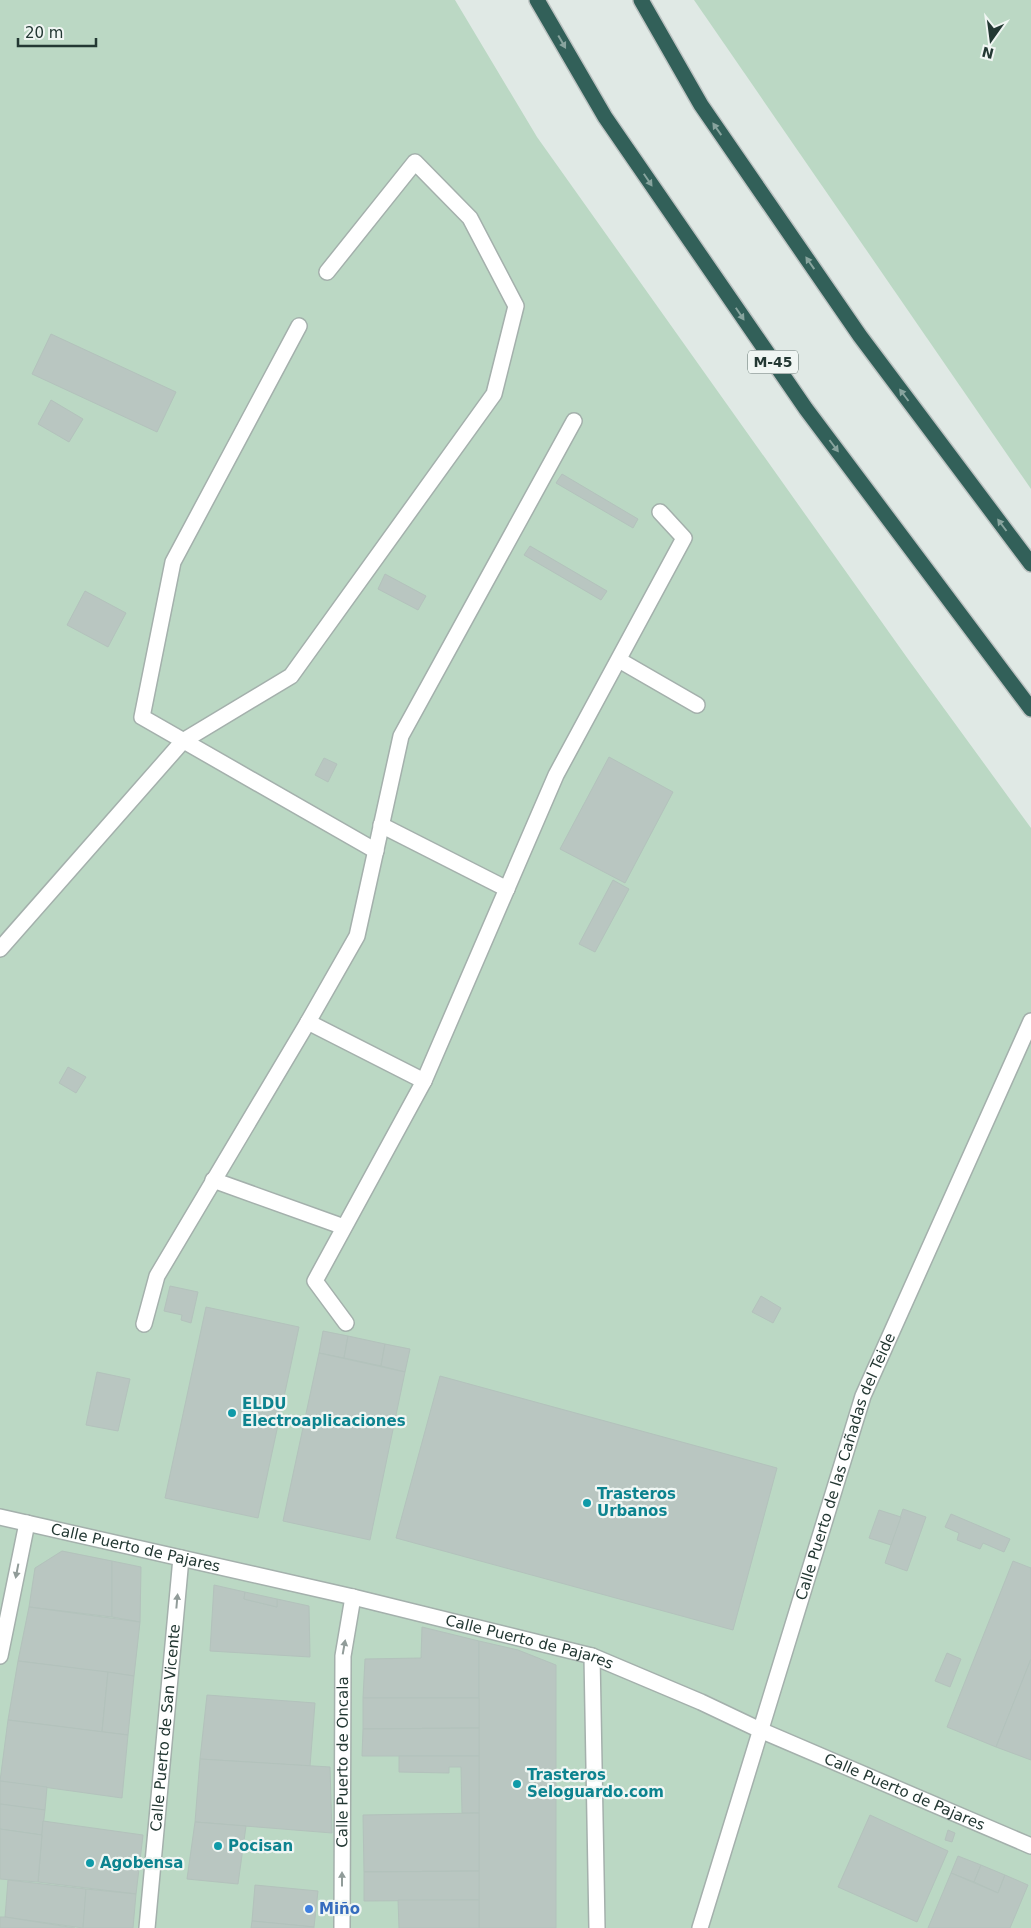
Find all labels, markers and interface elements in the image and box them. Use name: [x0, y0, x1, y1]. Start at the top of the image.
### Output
scale bar: [18, 15, 95, 47]
north arrow: [966, 15, 1016, 65]
text: 20 m: [25, 24, 63, 42]
one-way arrow: [558, 35, 566, 50]
text: N: [980, 43, 995, 62]
one-way arrow: [713, 123, 722, 136]
one-way arrow: [643, 173, 653, 186]
one-way arrow: [805, 256, 815, 270]
one-way arrow: [735, 307, 745, 320]
road number: M-45: [748, 351, 798, 374]
one-way arrow: [899, 388, 909, 402]
one-way arrow: [829, 439, 839, 453]
one-way arrow: [996, 519, 1007, 532]
street label: Calle Puerto de las Cañadas del Teide: [792, 1330, 899, 1602]
place label: ELDU Electroaplicaciones: [242, 1395, 406, 1430]
marker: ELDU Electroaplicaciones: [226, 1407, 238, 1419]
place label: Trasteros Urbanos: [597, 1485, 676, 1520]
marker: Trasteros Urbanos: [581, 1497, 593, 1509]
street label: Calle Puerto de Pajares: [49, 1520, 222, 1576]
one-way arrow: [13, 1563, 21, 1578]
one-way arrow: [173, 1592, 181, 1608]
street label: Calle Puerto de Pajares: [444, 1611, 616, 1673]
street label: Calle Puerto de San Vicente: [147, 1623, 184, 1832]
one-way arrow: [341, 1639, 349, 1655]
street label: Calle Puerto de Oncala: [333, 1676, 352, 1848]
street label: Calle Puerto de Pajares: [821, 1750, 988, 1834]
place label: Trasteros Seloguardo.com: [527, 1766, 664, 1801]
marker: Trasteros Seloguardo.com: [511, 1778, 523, 1790]
place label: Pocisan: [228, 1837, 293, 1855]
marker: Pocisan: [212, 1840, 224, 1852]
place label: Agobensa: [100, 1854, 183, 1872]
marker: Agobensa: [84, 1857, 96, 1869]
one-way arrow: [338, 1871, 346, 1887]
place label: Miño: [319, 1900, 360, 1918]
marker: Miño: [303, 1903, 315, 1915]

